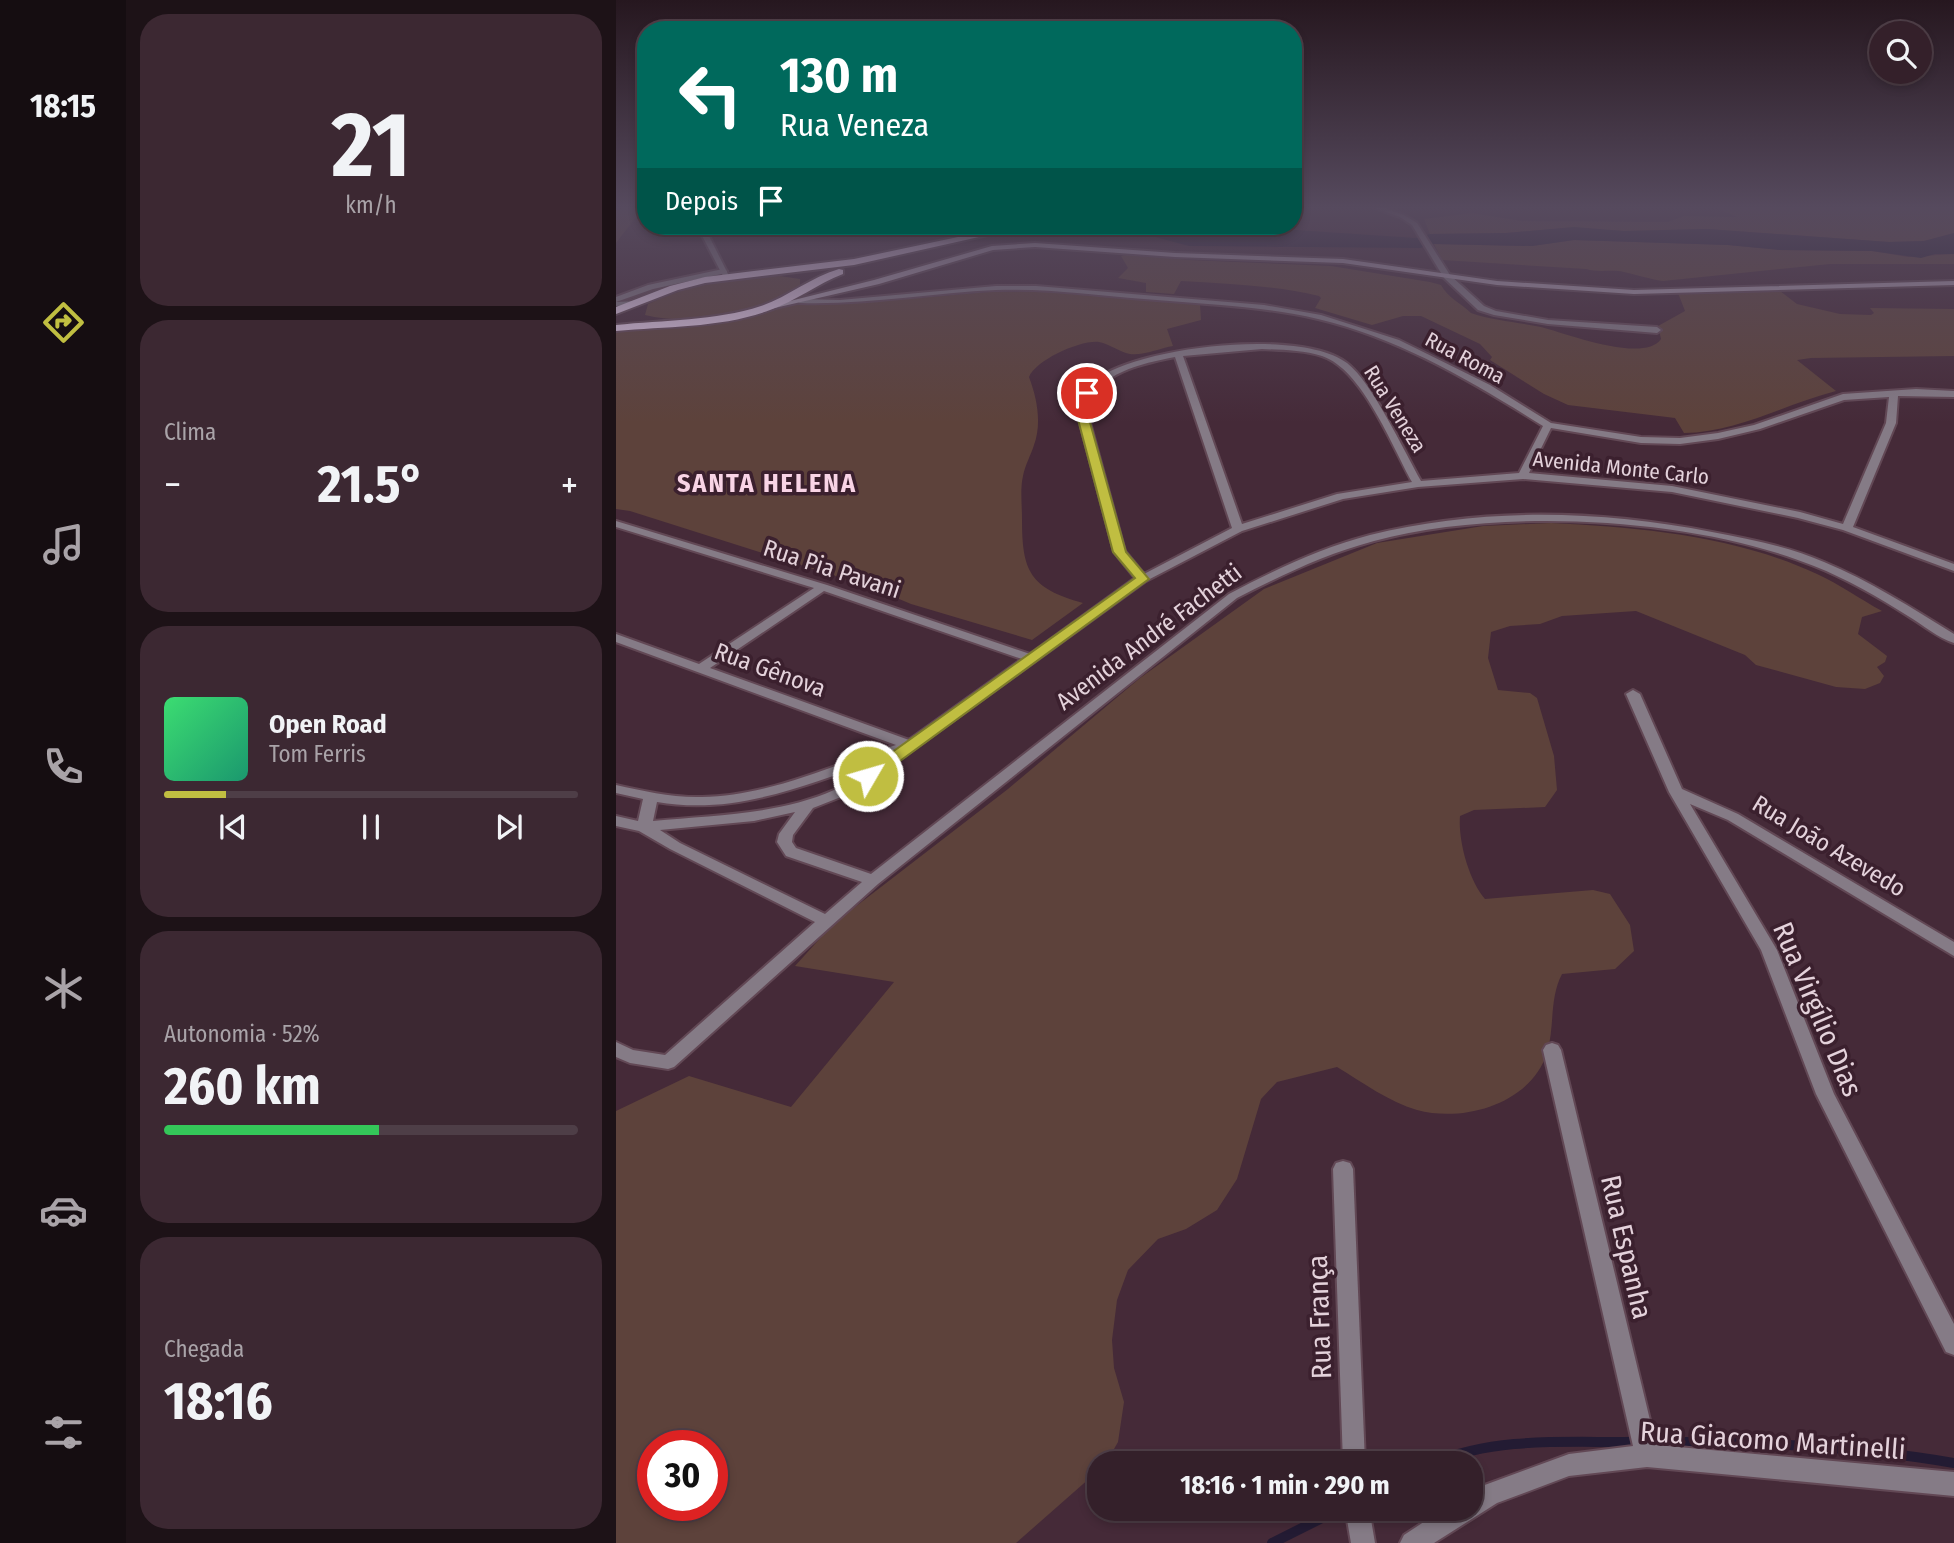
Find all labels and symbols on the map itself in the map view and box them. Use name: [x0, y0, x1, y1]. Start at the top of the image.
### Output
street label: Rua Roma: [1421, 326, 1509, 390]
street label: Rua Veneza: [1358, 361, 1432, 457]
pin: [1057, 363, 1117, 423]
street label: Avenida Monte Carlo: [1532, 446, 1710, 490]
district label: SANTA HELENA: [677, 468, 857, 499]
street label: Rua Pia Pavani: [760, 534, 904, 604]
street label: Avenida André Fachetti: [1051, 558, 1247, 716]
street label: Rua Gênova: [711, 637, 829, 703]
position arrow: [831, 739, 905, 813]
street label: Rua João Azevedo: [1747, 789, 1911, 903]
street label: Rua Virgílio Dias: [1766, 917, 1869, 1101]
street label: Rua Espanha: [1594, 1172, 1659, 1322]
street label: Rua França: [1301, 1254, 1338, 1380]
street label: Rua Giacomo Martinelli: [1639, 1415, 1907, 1466]
speed limit sign: 30: [637, 1430, 728, 1521]

